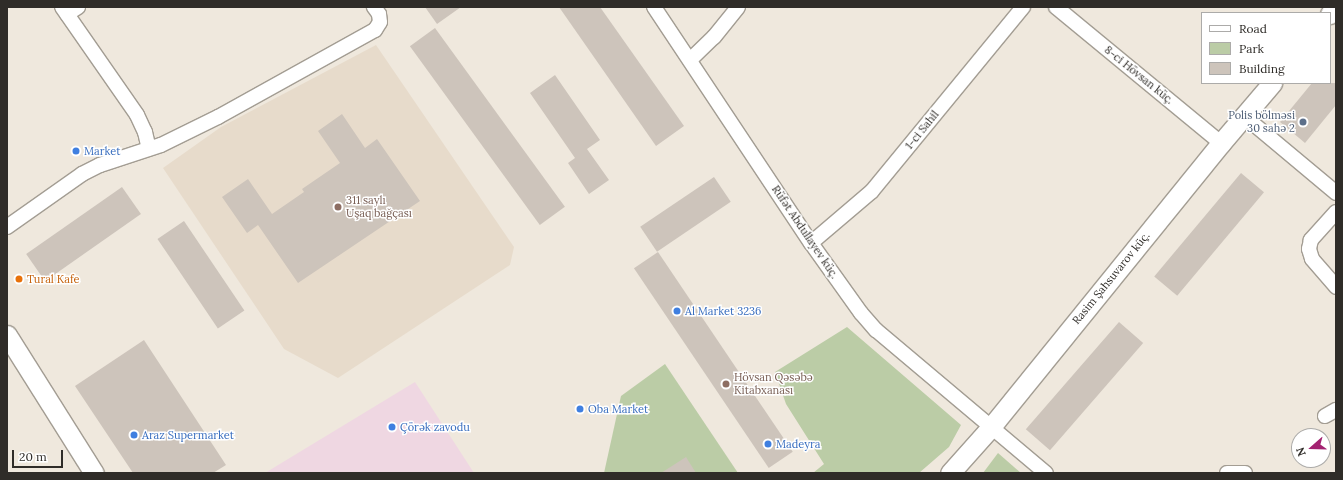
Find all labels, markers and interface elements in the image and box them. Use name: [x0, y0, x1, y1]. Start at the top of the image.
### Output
legend: [1201, 12, 1331, 84]
text: Road: [1239, 21, 1267, 36]
text: Park: [1239, 41, 1264, 56]
street label: 8-ci Hövsan küç.: [1102, 43, 1176, 107]
text: Building: [1239, 61, 1285, 76]
street label: 1-ci Sahil: [902, 108, 942, 152]
place label: Polis bölməsi 30 sahə 2: [1228, 109, 1295, 135]
marker: Polis bölməsi 30 sahə 2: [1298, 117, 1308, 127]
place label: Market: [84, 144, 120, 158]
marker: Market: [71, 146, 81, 156]
street label: Rüfət Abdullayev küç.: [769, 183, 841, 281]
place label: 311 saylı Uşaq bağçası: [346, 194, 412, 220]
marker: 311 saylı Uşaq bağçası: [333, 202, 343, 212]
street label: Rasim Şahsuvarov küç.: [1070, 229, 1152, 327]
place label: Tural Kafe: [27, 272, 80, 286]
marker: Tural Kafe: [14, 274, 24, 284]
place label: Al Market 3236: [685, 304, 761, 318]
marker: Al Market 3236: [672, 306, 682, 316]
place label: Hövsan Qəsəbə Kitabxanası: [734, 371, 813, 397]
marker: Hövsan Qəsəbə Kitabxanası: [721, 379, 731, 389]
place label: Oba Market: [588, 402, 648, 416]
marker: Oba Market: [575, 404, 585, 414]
place label: Çörək zavodu: [400, 420, 470, 434]
marker: Çörək zavodu: [387, 422, 397, 432]
place label: Araz Supermarket: [142, 428, 234, 442]
north arrow: [1291, 428, 1331, 468]
marker: Araz Supermarket: [129, 430, 139, 440]
place label: Madeyra: [776, 437, 820, 451]
marker: Madeyra: [763, 439, 773, 449]
scale bar: [14, 442, 65, 468]
text: N: [1293, 445, 1309, 458]
text: 20 m: [19, 449, 47, 464]

